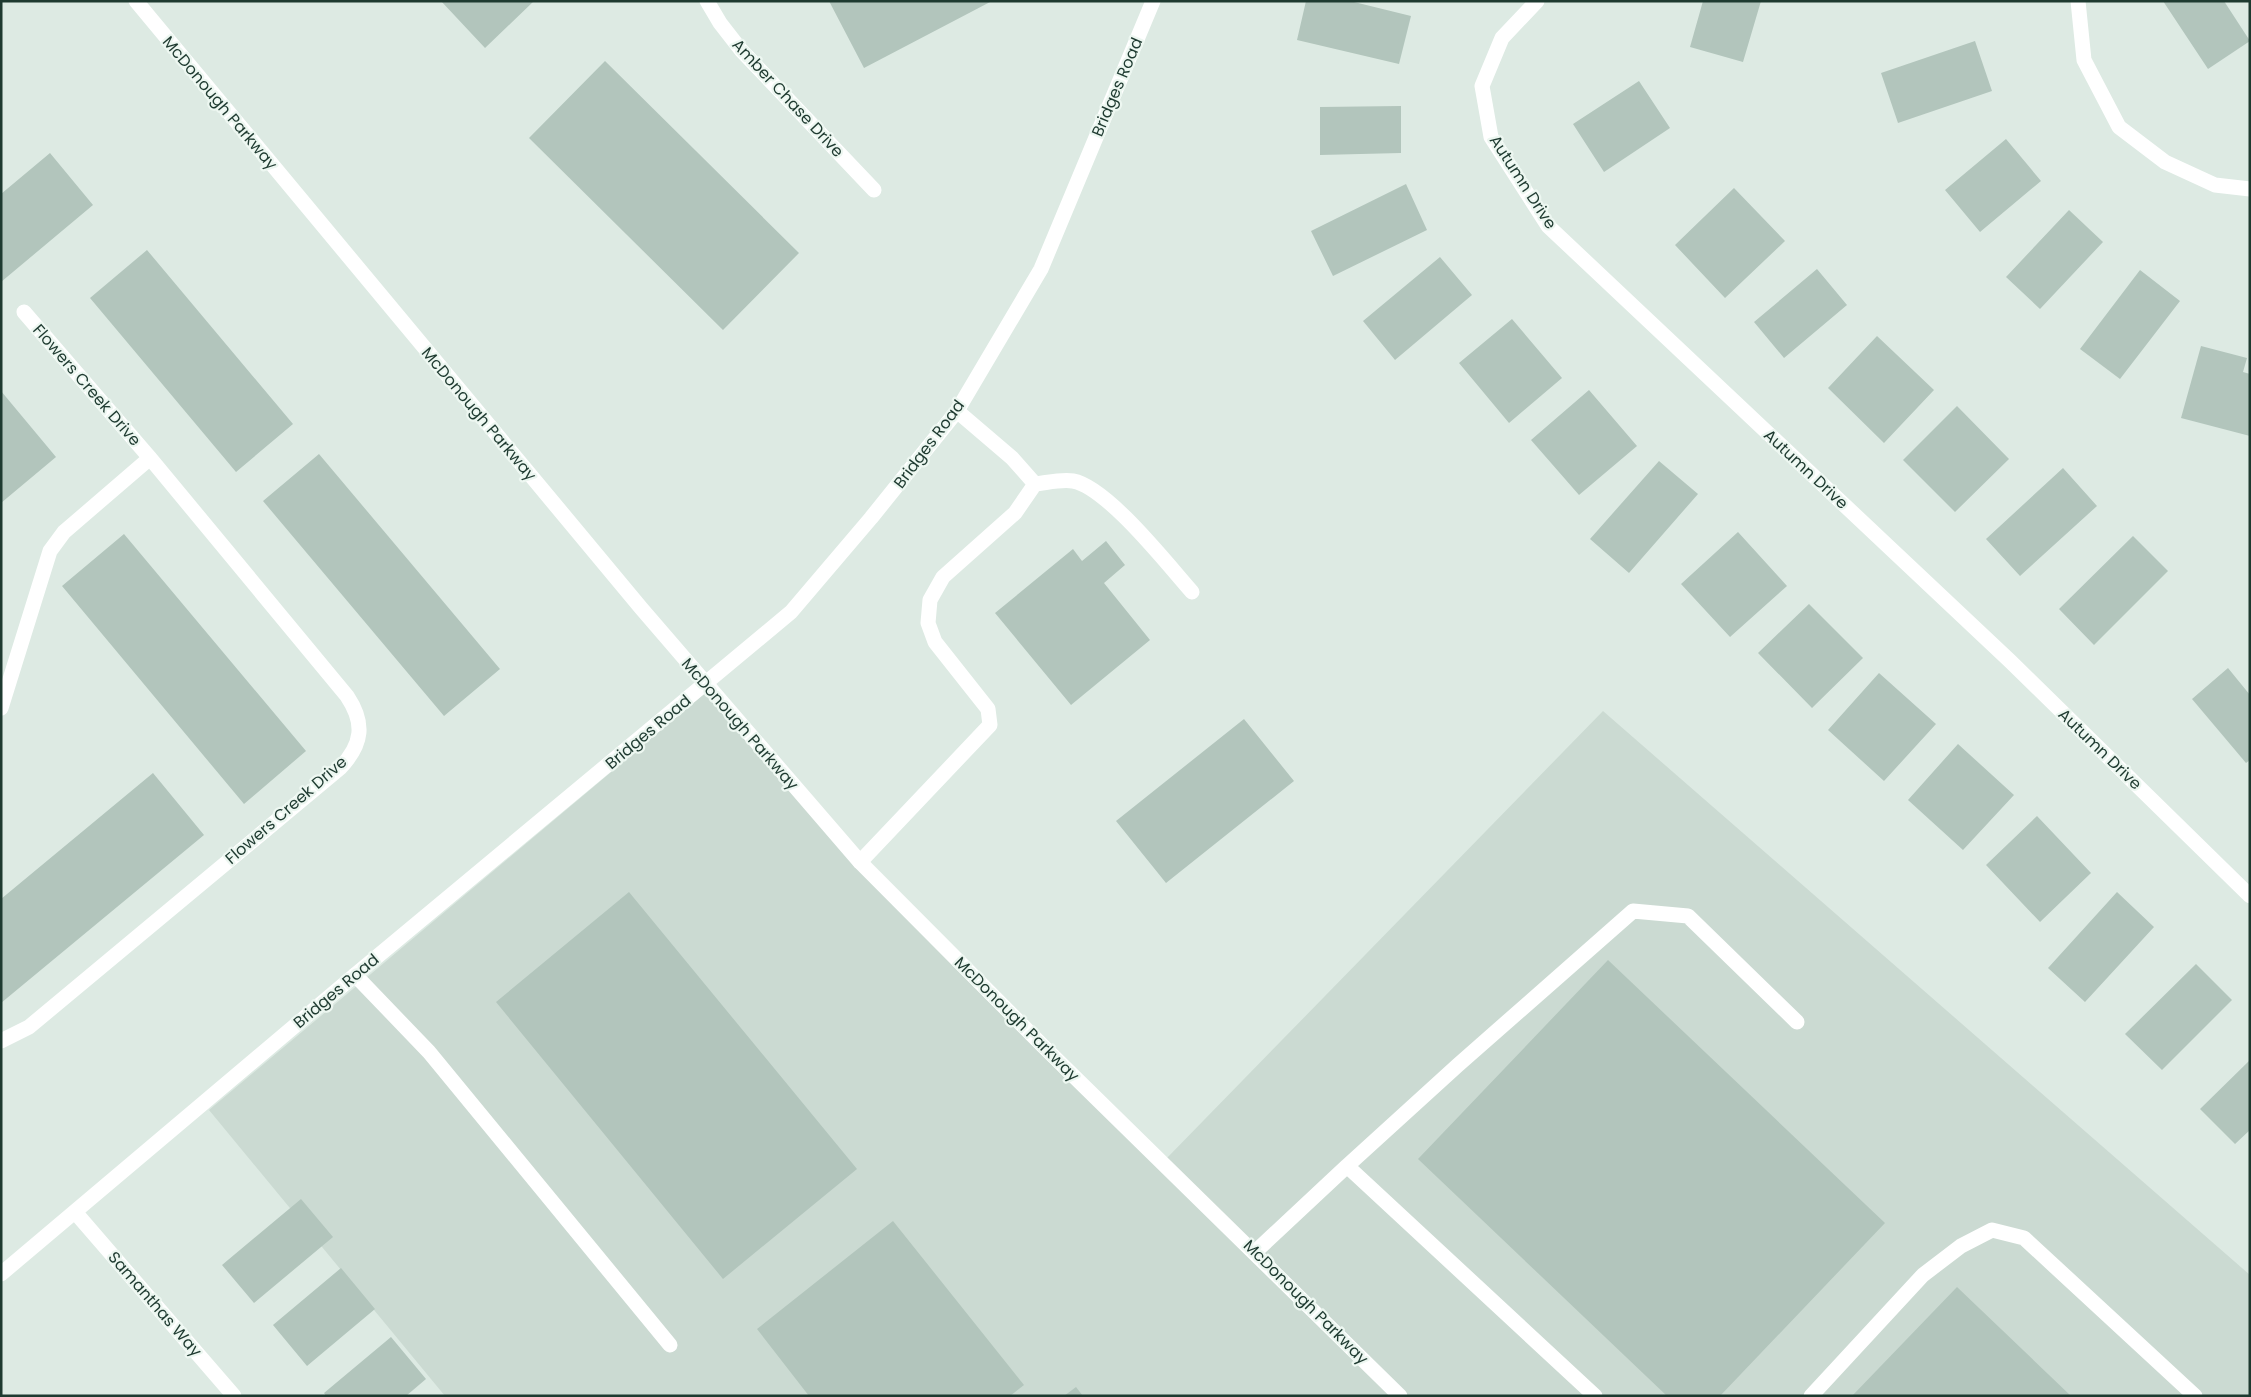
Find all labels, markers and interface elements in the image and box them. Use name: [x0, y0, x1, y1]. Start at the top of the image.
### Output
street label: McDonough Parkway: [157, 31, 283, 175]
street label: Amber Chase Drive: [727, 34, 849, 162]
street label: Bridges Road: [1086, 34, 1148, 140]
street label: Autumn Drive: [1484, 130, 1562, 234]
street label: Flowers Creek Drive: [28, 319, 146, 451]
street label: McDonough Parkway: [416, 342, 542, 486]
street label: Bridges Road: [888, 395, 970, 493]
street label: Autumn Drive: [1759, 424, 1853, 514]
street label: McDonough Parkway: [676, 653, 804, 795]
street label: Bridges Road: [600, 689, 696, 775]
street label: Autumn Drive: [2053, 703, 2147, 795]
street label: Flowers Creek Drive: [220, 751, 352, 869]
street label: Bridges Road: [288, 948, 384, 1034]
street label: McDonough Parkway: [949, 951, 1085, 1087]
street label: McDonough Parkway: [1238, 1234, 1374, 1370]
street label: Samanthas Way: [103, 1246, 207, 1362]

